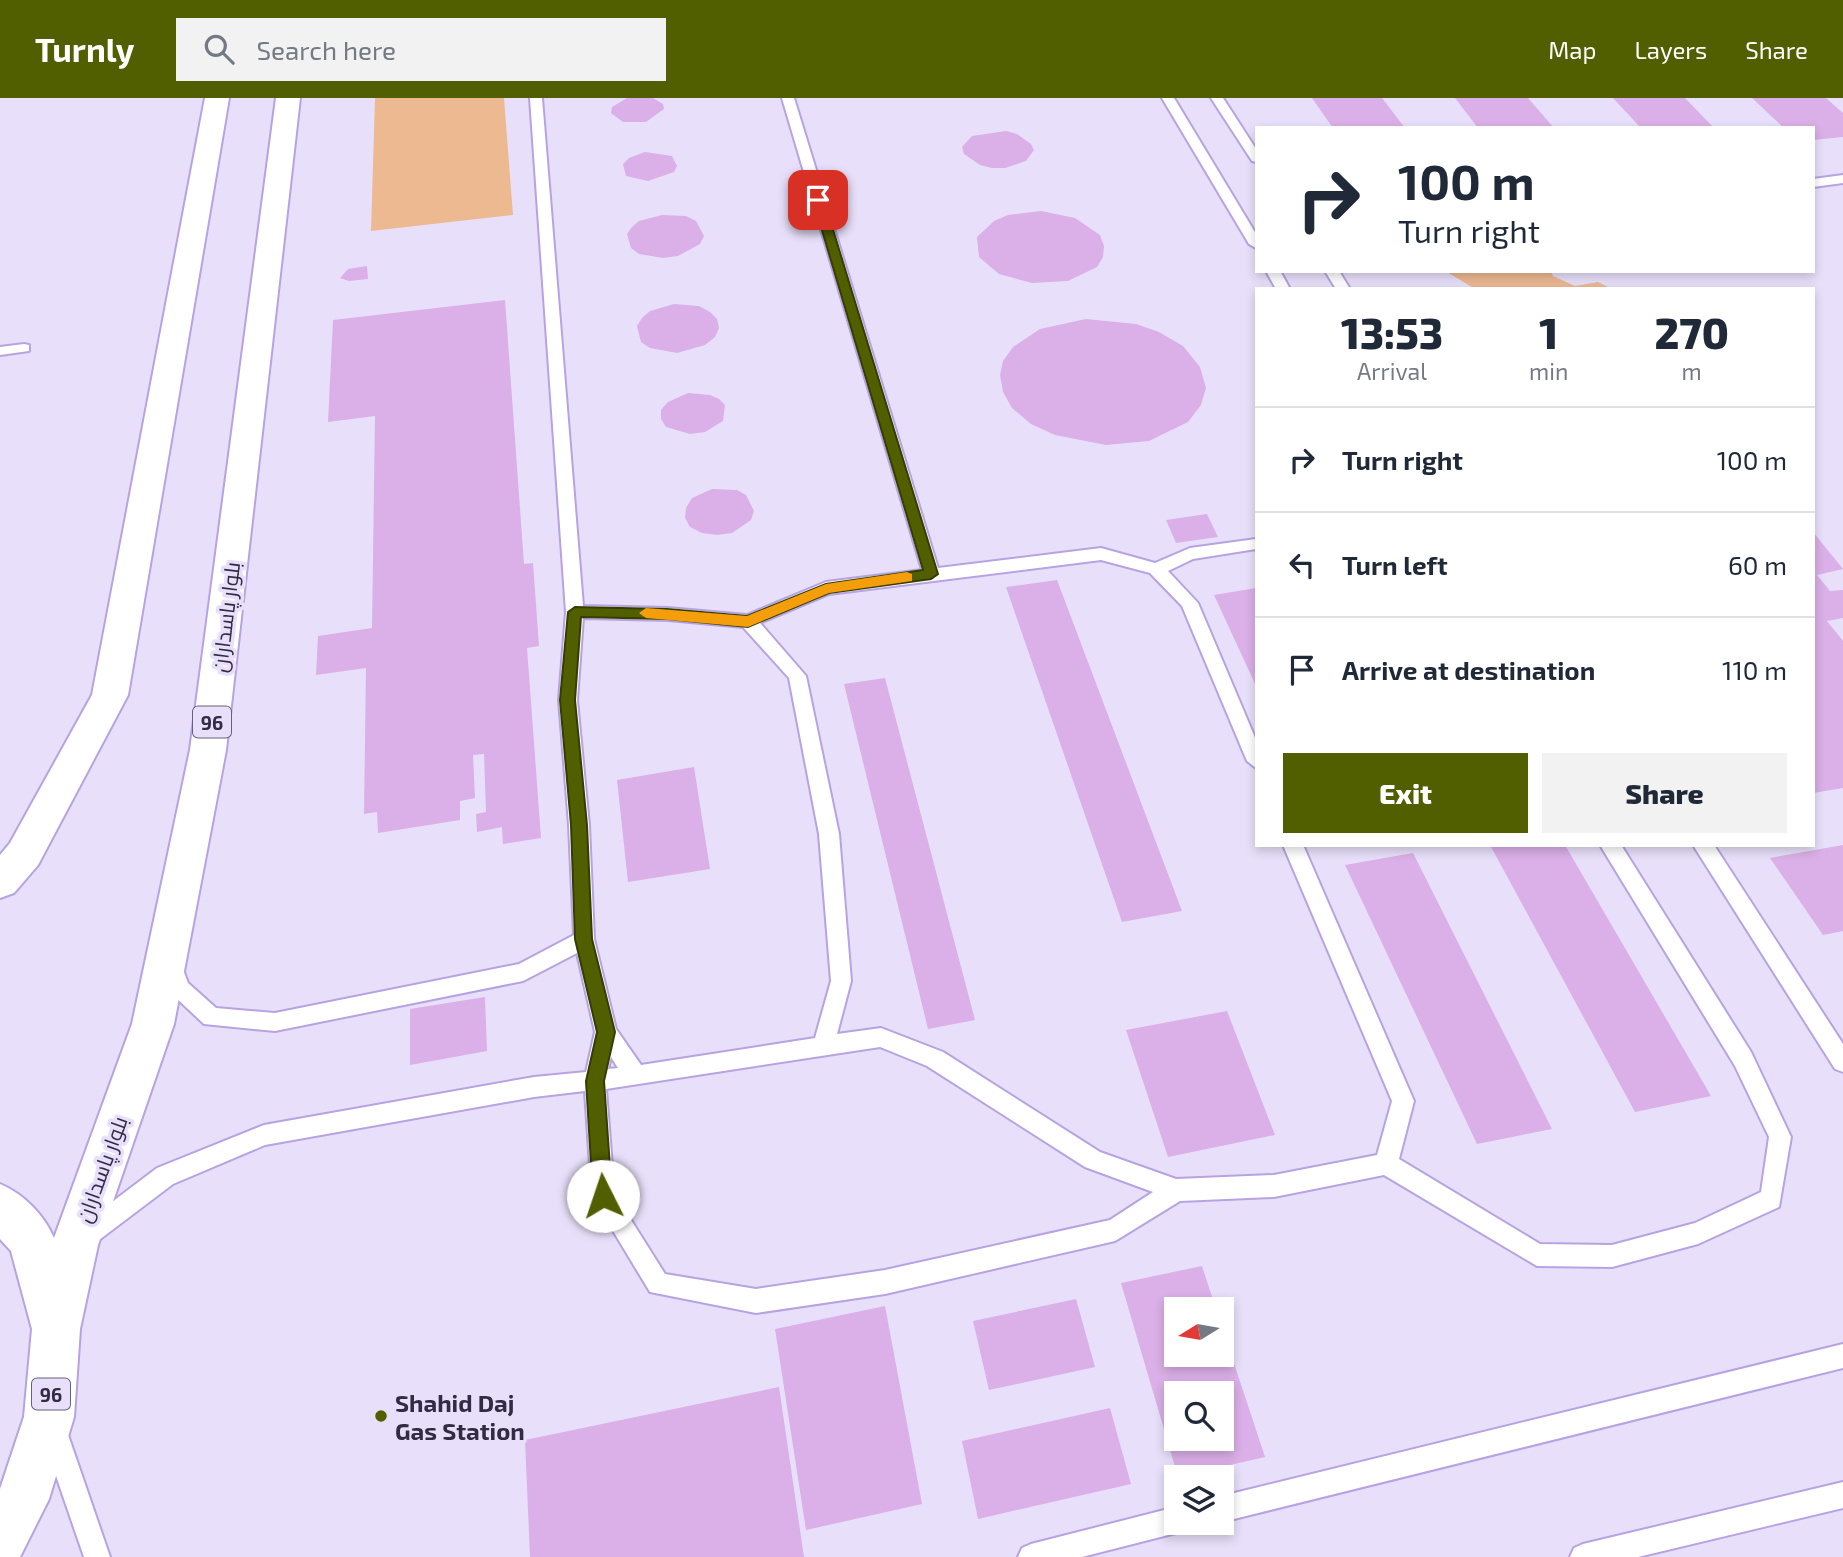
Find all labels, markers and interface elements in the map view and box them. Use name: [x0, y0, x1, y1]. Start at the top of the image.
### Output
search box: [176, 18, 666, 81]
text: Turnly: [35, 29, 134, 69]
icon: search: [200, 30, 238, 68]
text: Search here: [256, 34, 396, 65]
text: Map: [1548, 35, 1596, 64]
text: Layers: [1634, 35, 1707, 64]
text: Share: [1745, 35, 1808, 64]
text: 100 m: [1398, 151, 1535, 210]
icon: right: [1283, 154, 1374, 245]
pin: [788, 170, 848, 230]
icon: arrive: [799, 181, 837, 219]
text: Turn right: [1398, 211, 1540, 249]
text: 13:53: [1341, 307, 1443, 357]
text: 1: [1539, 307, 1558, 357]
text: 270: [1654, 307, 1729, 357]
text: Arrival: [1357, 357, 1427, 385]
text: min: [1529, 357, 1568, 385]
text: m: [1682, 357, 1702, 385]
icon: right: [1283, 441, 1321, 479]
text: Turn right: [1342, 444, 1463, 475]
text: 100 m: [1717, 444, 1787, 475]
icon: left: [1283, 546, 1321, 584]
text: Turn left: [1342, 549, 1448, 580]
text: 60 m: [1728, 549, 1787, 580]
street label: بلوار پاسداران: [206, 560, 247, 674]
icon: arrive: [1283, 651, 1321, 689]
text: Arrive at destination: [1342, 654, 1595, 685]
text: 110 m: [1722, 654, 1787, 685]
road number: 96: [193, 706, 231, 737]
button: Exit: [1283, 753, 1528, 833]
button: Share: [1542, 753, 1787, 833]
street label: بلوار پاسداران: [70, 1112, 135, 1227]
position arrow: [566, 1159, 640, 1233]
north arrow: [1164, 1297, 1234, 1367]
map controls: [1164, 1297, 1234, 1535]
road number: 96: [32, 1378, 70, 1410]
button: search: [1164, 1381, 1234, 1451]
place label: Shahid Daj Gas Station: [395, 1388, 525, 1445]
marker: Shahid Daj Gas Station: [373, 1408, 389, 1424]
button: layers: [1164, 1465, 1234, 1535]

